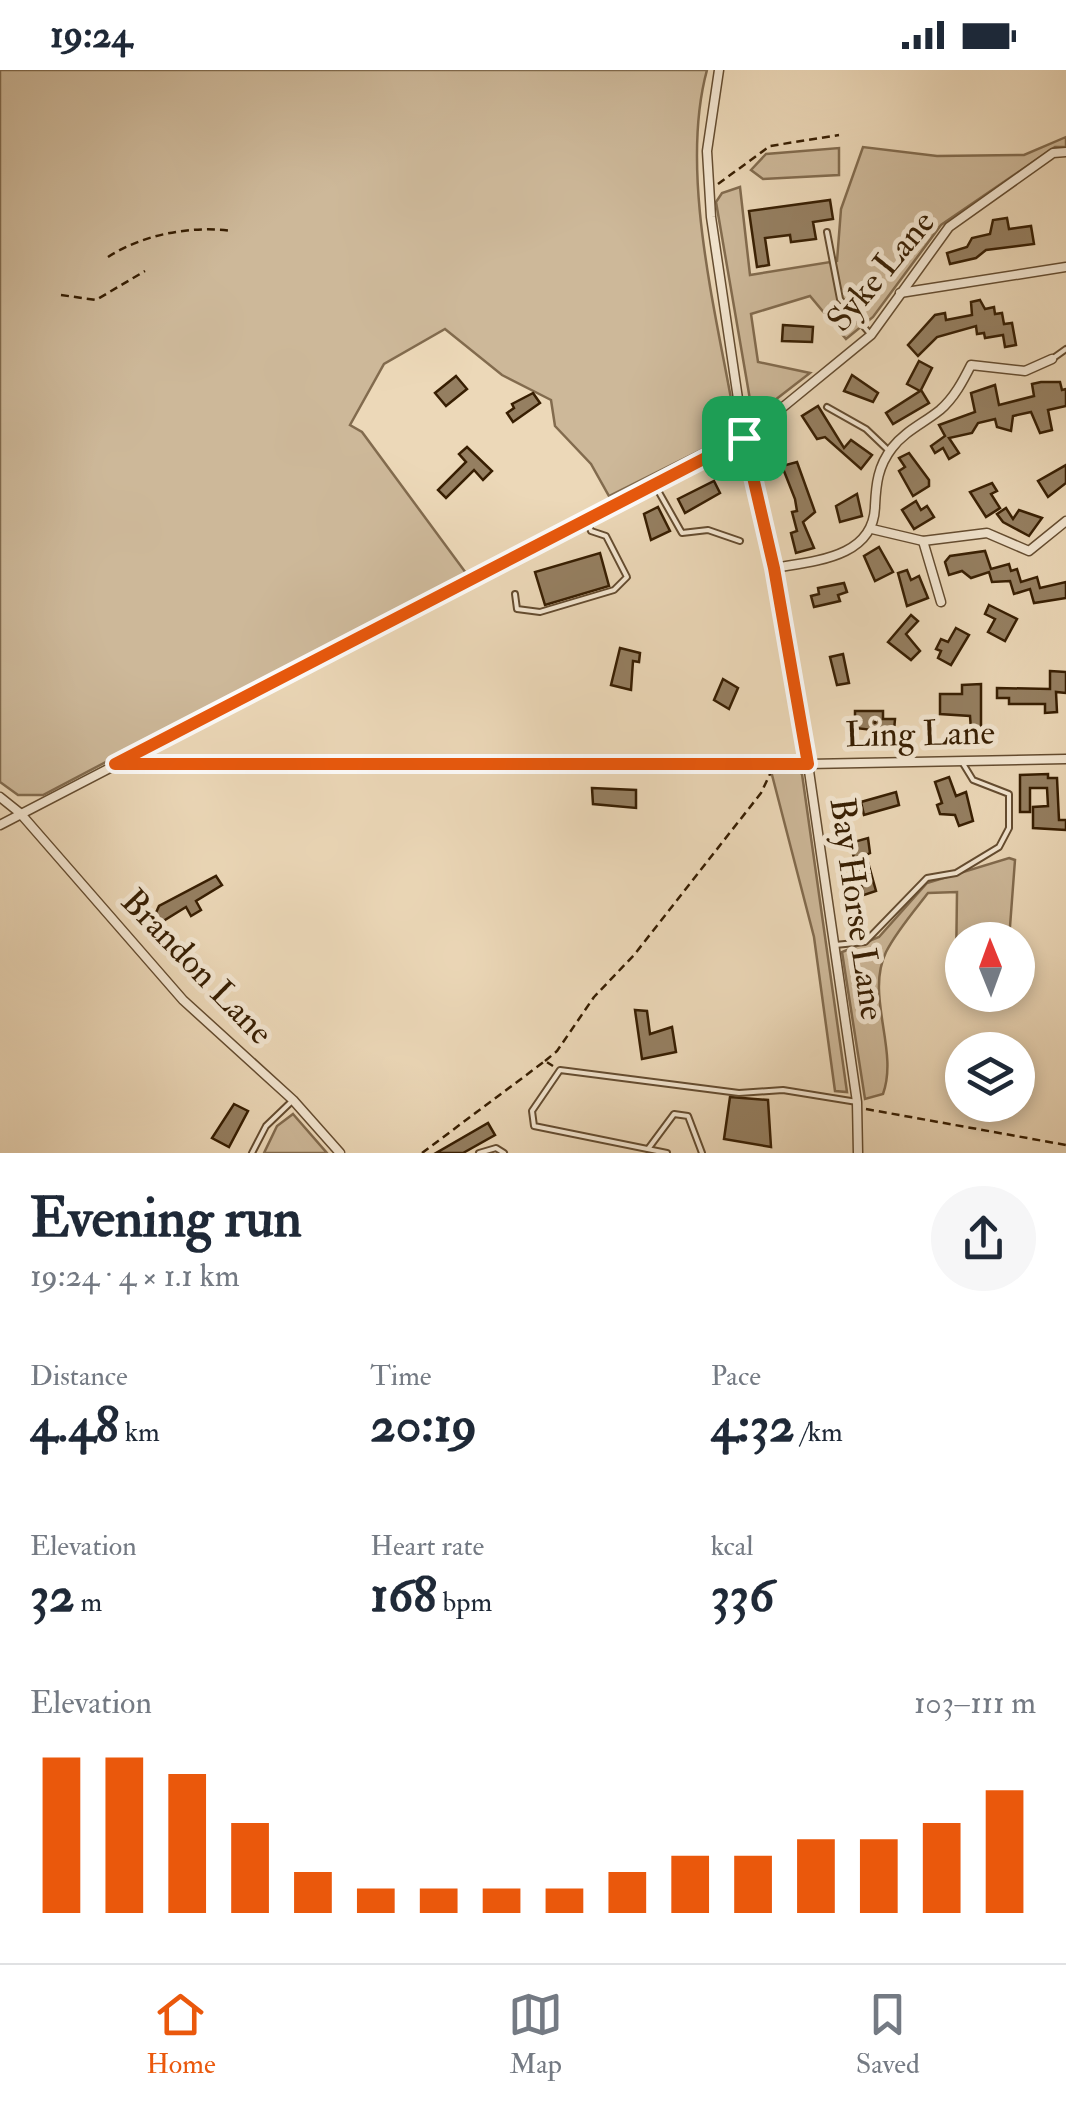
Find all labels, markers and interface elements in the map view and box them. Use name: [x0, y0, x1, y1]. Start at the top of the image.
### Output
text: 19:24: [50, 11, 132, 59]
street label: Syke Lane: [817, 201, 945, 341]
pin: [702, 396, 787, 481]
icon: arrive: [717, 411, 772, 466]
street label: Ling Lane: [845, 711, 995, 757]
street label: Bay Horse Lane: [820, 795, 894, 1023]
street label: Brandon Lane: [112, 880, 282, 1054]
north arrow: [945, 922, 1035, 1012]
map controls: [945, 922, 1035, 1122]
button: layers: [945, 1032, 1035, 1122]
text: Evening run: [30, 1184, 302, 1253]
button: share: [931, 1186, 1036, 1291]
text: 19:24 · 4 × 1.1 km: [30, 1256, 239, 1296]
text: Distance: [30, 1359, 128, 1394]
text: Time: [370, 1359, 432, 1394]
text: Pace: [711, 1359, 761, 1394]
text: 4.48: [30, 1394, 119, 1457]
text: 20:19: [370, 1394, 477, 1457]
text: 4:32: [711, 1394, 795, 1457]
text: km: [119, 1415, 160, 1450]
text: /km: [795, 1415, 843, 1450]
text: Elevation: [30, 1529, 137, 1564]
text: Heart rate: [370, 1529, 484, 1564]
text: kcal: [711, 1529, 754, 1564]
text: 32: [30, 1564, 75, 1627]
text: 168: [370, 1564, 437, 1627]
text: 336: [711, 1564, 774, 1627]
text: m: [75, 1585, 102, 1620]
text: bpm: [437, 1585, 492, 1620]
text: Elevation: [30, 1683, 152, 1723]
text: 103–111 m: [914, 1683, 1036, 1723]
tab: Home: [146, 1987, 216, 2082]
tab: Map: [508, 1987, 563, 2082]
tab: Saved: [856, 1987, 920, 2082]

